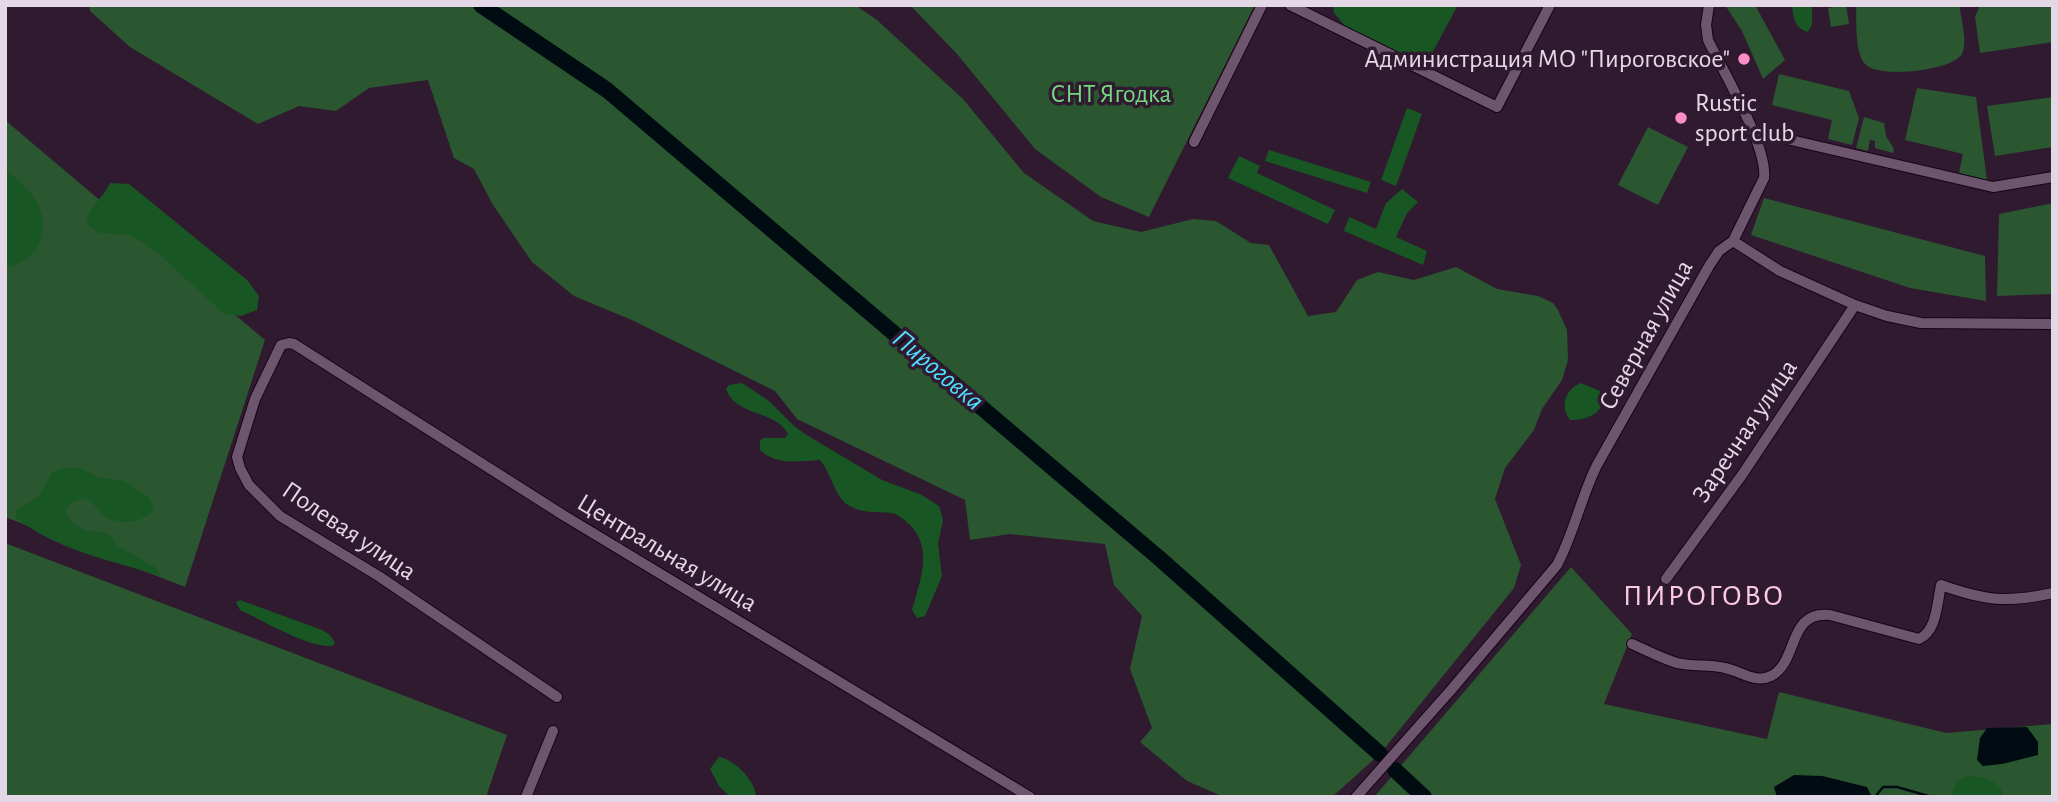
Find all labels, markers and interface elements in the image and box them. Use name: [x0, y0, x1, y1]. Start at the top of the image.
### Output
place label: Администрация МО "Пироговское": [1364, 43, 1730, 75]
marker: Администрация МО "Пироговское": [1736, 51, 1752, 67]
park label: СНТ Ягодка: [1051, 78, 1171, 110]
place label: Rustic sport club: [1695, 87, 1794, 148]
marker: Rustic sport club: [1673, 110, 1689, 126]
street label: Северная улица: [1592, 254, 1700, 416]
water label: Пироговка: [885, 322, 991, 418]
street label: Заречная улица: [1686, 353, 1804, 509]
street label: Полевая улица: [276, 475, 422, 587]
street label: Центральная улица: [571, 487, 763, 619]
district label: ПИРОГОВО: [1624, 578, 1784, 614]

